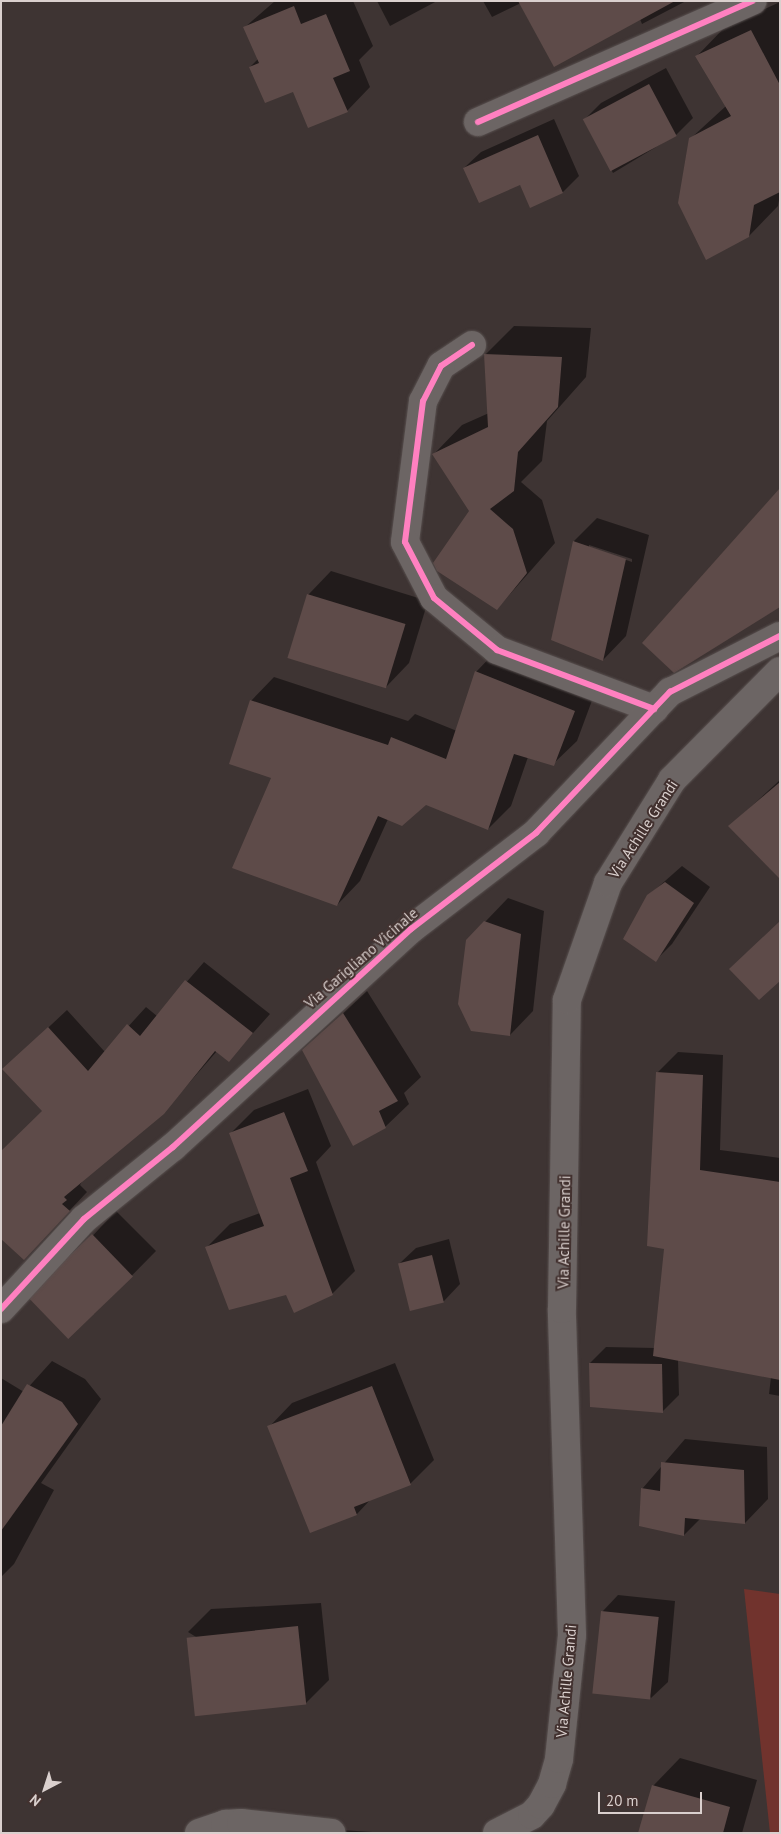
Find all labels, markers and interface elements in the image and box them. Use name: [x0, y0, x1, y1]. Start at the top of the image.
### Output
street label: Via Achille Grandi: [604, 776, 682, 882]
street label: Via Garigliano Vicinale: [300, 904, 422, 1012]
street label: Via Achille Grandi: [554, 1175, 574, 1289]
street label: Via Achille Grandi: [552, 1623, 580, 1739]
north arrow: [20, 1764, 70, 1814]
scale bar: [601, 1782, 705, 1814]
text: N: [26, 1791, 45, 1810]
text: 20 m: [606, 1791, 639, 1810]

